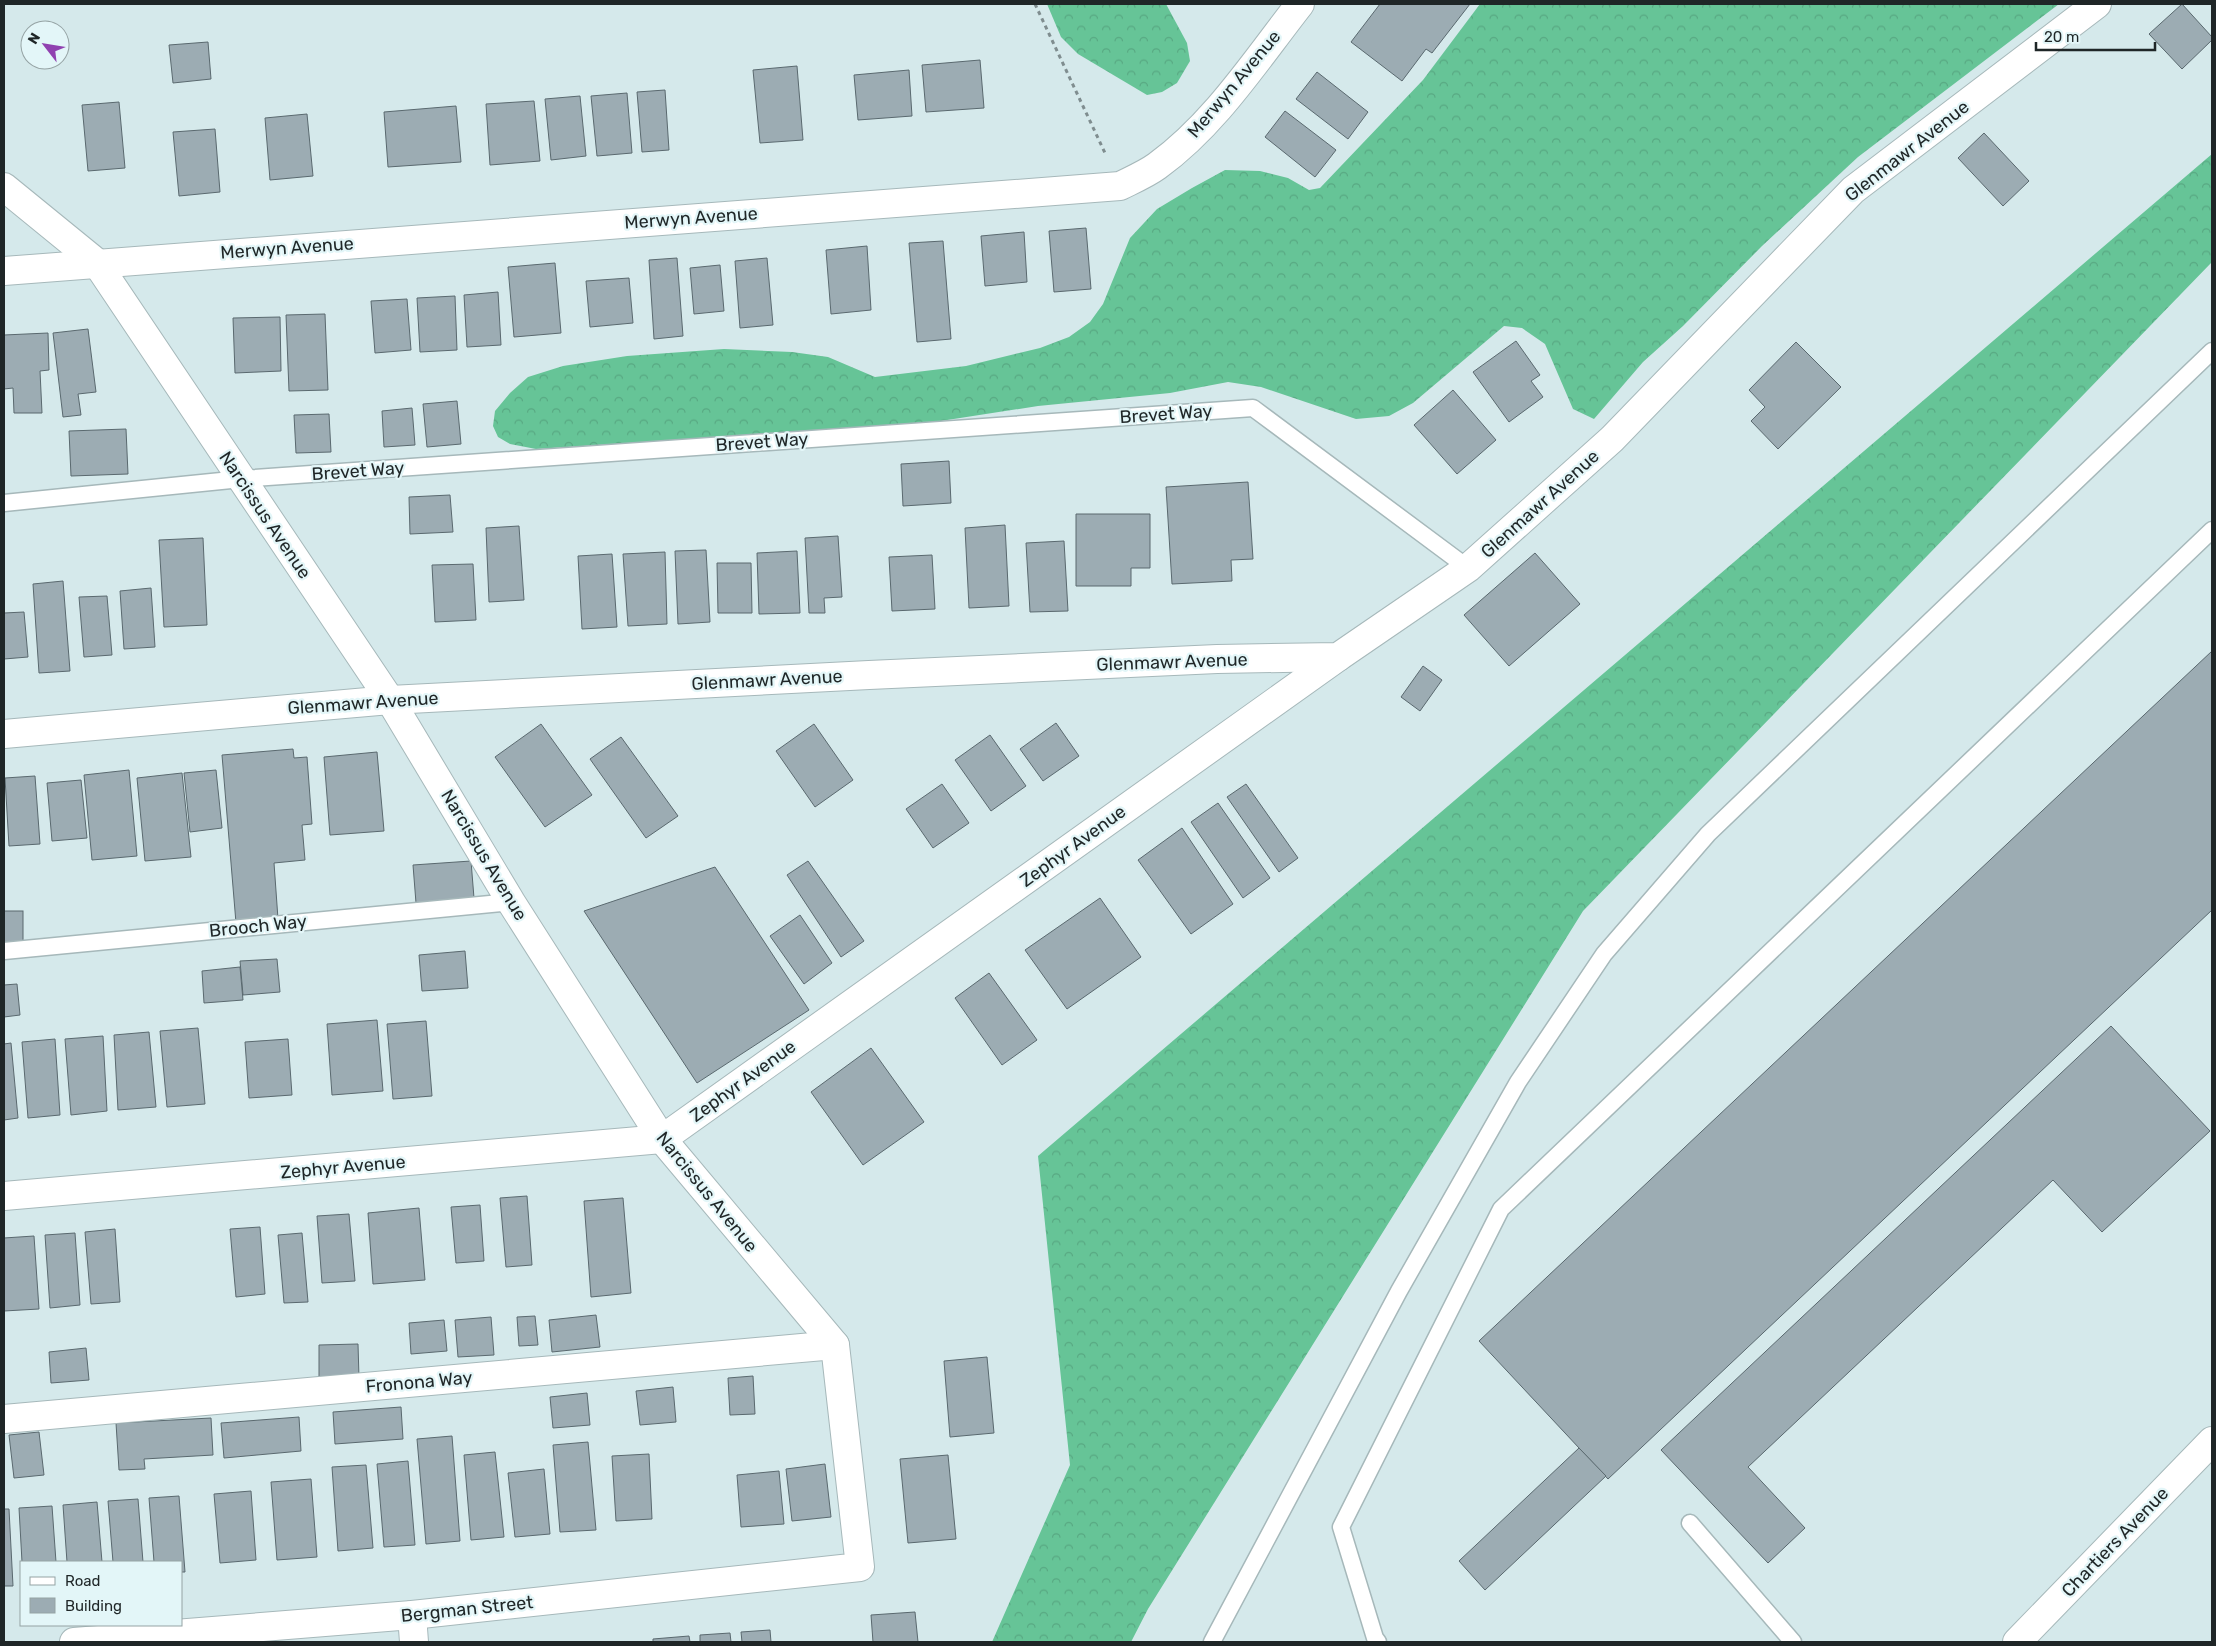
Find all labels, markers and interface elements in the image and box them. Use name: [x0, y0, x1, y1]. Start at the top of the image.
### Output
north arrow: [20, 20, 70, 70]
scale bar: [2036, 20, 2155, 52]
street label: Merwyn Avenue: [1183, 26, 1285, 142]
text: 20 m: [2044, 28, 2079, 46]
text: N: [24, 30, 44, 47]
street label: Glenmawr Avenue: [1841, 96, 1973, 206]
street label: Merwyn Avenue: [624, 202, 758, 234]
street label: Merwyn Avenue: [220, 232, 354, 264]
street label: Brevet Way: [1119, 400, 1213, 428]
street label: Brevet Way: [715, 428, 809, 456]
street label: Glenmawr Avenue: [1476, 445, 1604, 563]
street label: Narcissus Avenue: [214, 447, 316, 583]
street label: Brevet Way: [311, 457, 405, 485]
street label: Glenmawr Avenue: [1096, 648, 1248, 676]
street label: Glenmawr Avenue: [691, 665, 843, 695]
street label: Glenmawr Avenue: [287, 687, 439, 719]
street label: Narcissus Avenue: [436, 786, 532, 924]
street label: Zephyr Avenue: [1016, 800, 1130, 892]
street label: Brooch Way: [208, 910, 308, 942]
street label: Zephyr Avenue: [686, 1035, 800, 1127]
street label: Narcissus Avenue: [652, 1127, 762, 1257]
street label: Zephyr Avenue: [280, 1151, 406, 1183]
street label: Fronona Way: [365, 1366, 473, 1398]
street label: Chartiers Avenue: [2057, 1482, 2173, 1602]
legend: [20, 1561, 182, 1626]
text: Road: [65, 1572, 101, 1590]
street label: Bergman Street: [400, 1591, 534, 1627]
text: Building: [65, 1597, 122, 1615]

